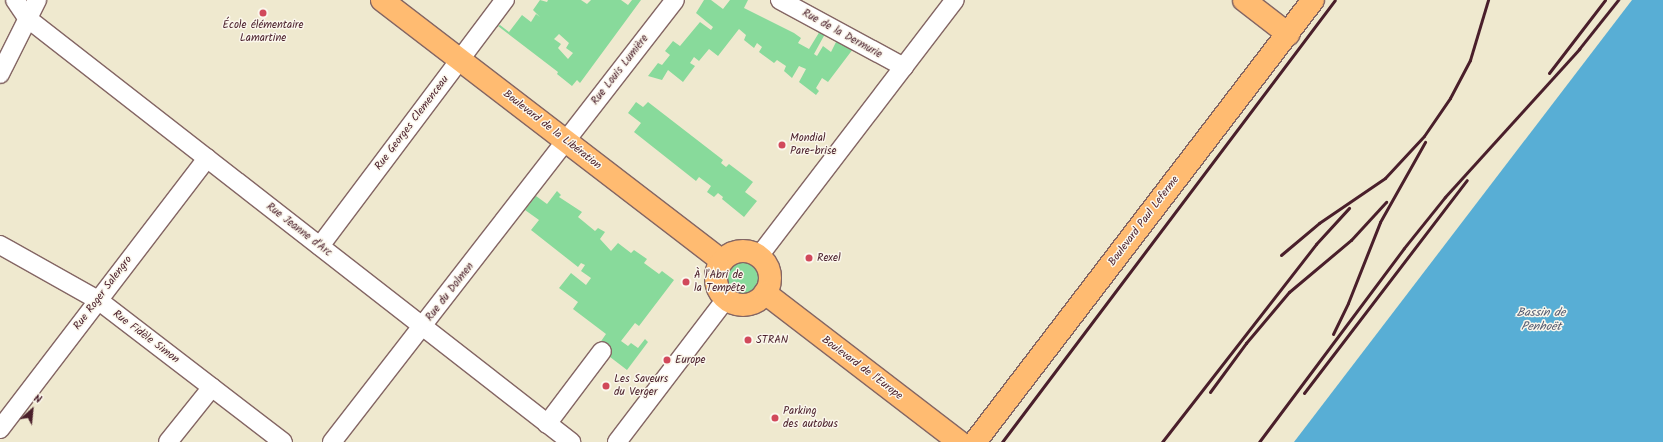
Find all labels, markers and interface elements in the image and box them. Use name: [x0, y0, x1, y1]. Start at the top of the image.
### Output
street label: Rue de la Dermurie: [800, 7, 884, 61]
marker: École élémentaire Lamartine: [258, 8, 268, 18]
place label: École élémentaire Lamartine: [223, 19, 303, 45]
street label: Rue Louis Lumière: [589, 32, 651, 108]
street label: Rue Georges Clemenceau: [372, 73, 452, 173]
street label: Boulevard de la Libération: [500, 88, 604, 172]
place label: Mondial Pare-brise: [790, 132, 836, 158]
marker: Mondial Pare-brise: [777, 140, 787, 150]
street label: Boulevard Paul Leferme: [1106, 173, 1182, 269]
street label: Rue Jeanne d'Arc: [264, 200, 334, 260]
place label: Rexel: [817, 251, 841, 265]
street label: Rue Roger Salengro: [71, 253, 135, 333]
marker: Rexel: [804, 253, 814, 263]
street label: Rue du Dolmen: [423, 260, 477, 324]
place label: À l'Abri de la Tempête: [694, 269, 745, 295]
marker: À l'Abri de la Tempête: [681, 277, 691, 287]
water label: Bassin de Penhoët: [1517, 306, 1565, 334]
street label: Rue Fidèle Simon: [110, 308, 182, 366]
place label: STRAN: [756, 333, 788, 347]
street label: Boulevard de l'Europe: [819, 333, 905, 403]
marker: STRAN: [743, 335, 753, 345]
place label: Europe: [675, 353, 706, 367]
marker: Europe: [662, 355, 672, 365]
place label: Les Saveurs du Verger: [614, 373, 668, 399]
marker: Les Saveurs du Verger: [601, 381, 611, 391]
north arrow: [12, 390, 52, 430]
text: N: [30, 390, 45, 409]
place label: Parking des autobus: [783, 405, 838, 431]
marker: Parking des autobus: [770, 413, 780, 423]

